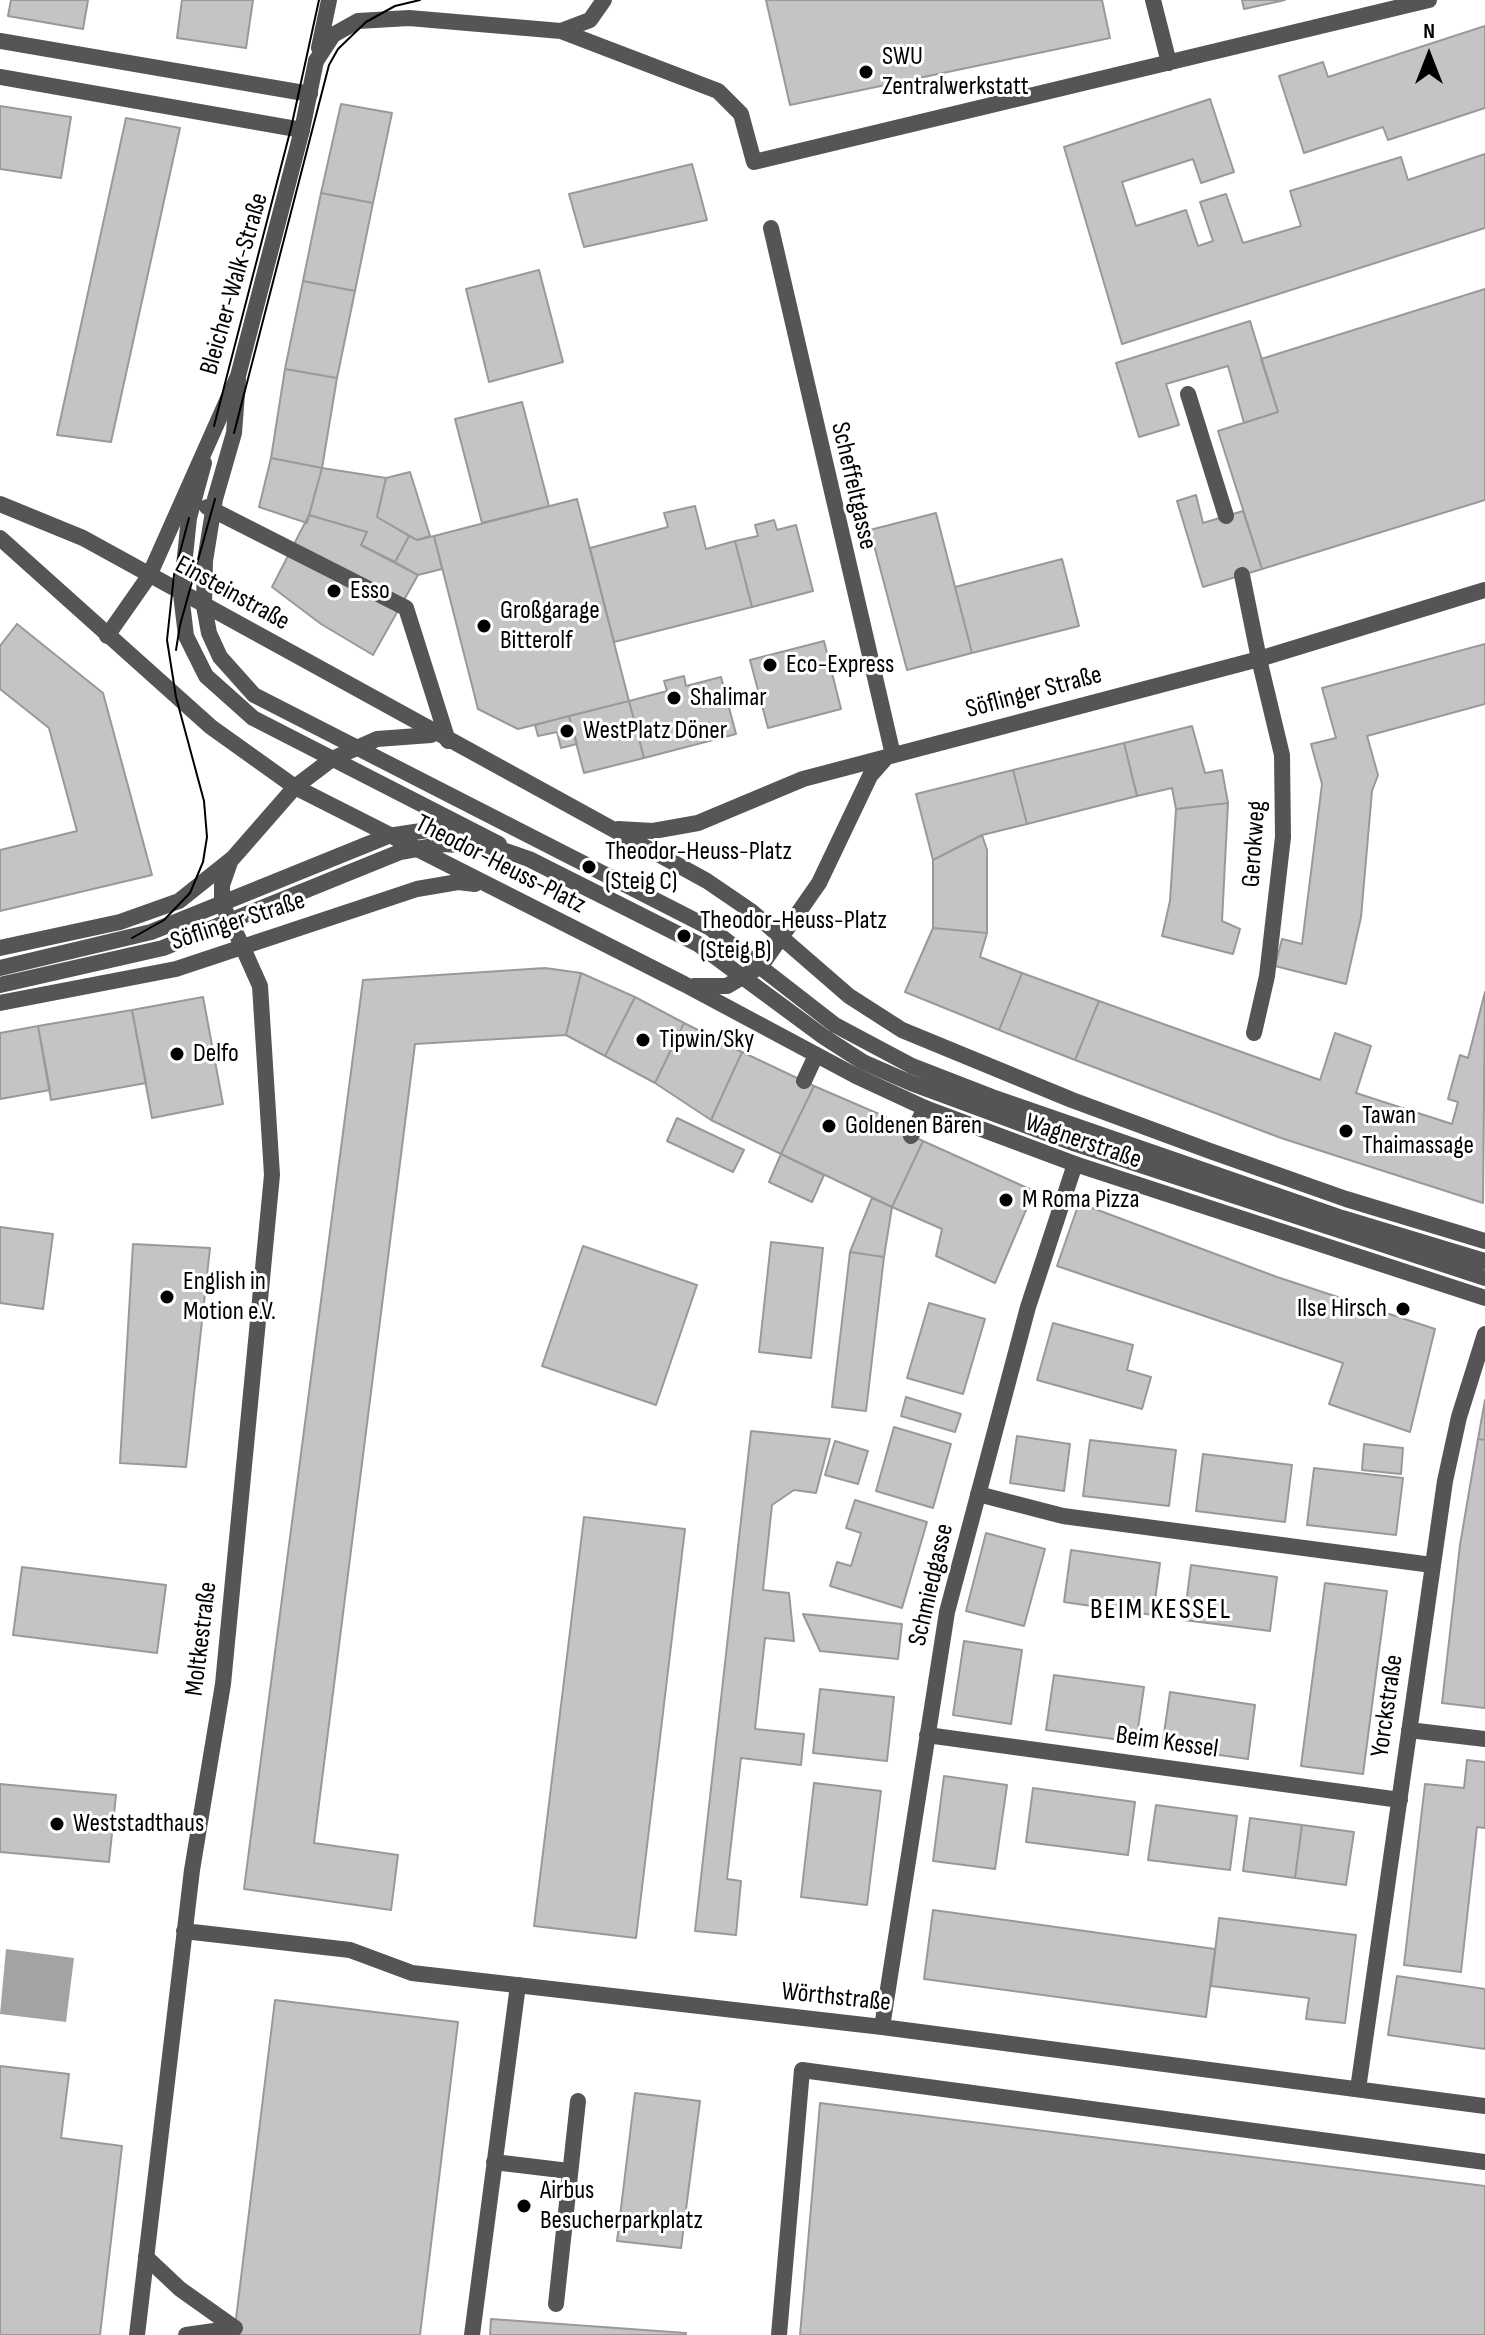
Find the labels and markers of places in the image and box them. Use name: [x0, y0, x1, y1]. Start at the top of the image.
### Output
place label: SWU Zentralwerkstatt: [882, 41, 1029, 102]
marker: SWU Zentralwerkstatt: [857, 63, 875, 81]
place label: Esso: [350, 575, 390, 607]
marker: Esso: [325, 582, 343, 600]
place label: Großgarage Bitterolf: [500, 595, 600, 656]
marker: Großgarage Bitterolf: [475, 617, 493, 635]
place label: Eco-Express: [786, 649, 894, 681]
marker: Eco-Express: [761, 656, 779, 674]
place label: Shalimar: [690, 682, 767, 714]
marker: Shalimar: [665, 689, 683, 707]
place label: WestPlatz Döner: [583, 715, 727, 747]
marker: WestPlatz Döner: [558, 722, 576, 740]
place label: Theodor-Heuss-Platz (Steig C): [605, 836, 792, 898]
marker: Theodor-Heuss-Platz (Steig C): [580, 858, 598, 876]
place label: Theodor-Heuss-Platz (Steig B): [700, 905, 887, 966]
marker: Theodor-Heuss-Platz (Steig B): [675, 927, 693, 945]
place label: Tipwin/Sky: [659, 1024, 754, 1056]
marker: Tipwin/Sky: [634, 1031, 652, 1049]
place label: Delfo: [193, 1038, 239, 1070]
marker: Delfo: [168, 1045, 186, 1063]
place label: Tawan Thaimassage: [1362, 1100, 1474, 1162]
place label: Goldenen Bären: [845, 1110, 982, 1142]
marker: Goldenen Bären: [820, 1117, 838, 1135]
marker: Tawan Thaimassage: [1337, 1122, 1355, 1140]
place label: M Roma Pizza: [1022, 1184, 1139, 1216]
marker: M Roma Pizza: [997, 1191, 1015, 1209]
place label: English in Motion e.V.: [183, 1266, 276, 1328]
marker: English in Motion e.V.: [158, 1288, 176, 1306]
place label: Ilse Hirsch: [1297, 1293, 1387, 1325]
marker: Ilse Hirsch: [1394, 1300, 1412, 1318]
place label: Weststadthaus: [73, 1808, 204, 1840]
marker: Weststadthaus: [48, 1815, 66, 1833]
place label: Airbus Besucherparkplatz: [540, 2175, 703, 2236]
marker: Airbus Besucherparkplatz: [515, 2197, 533, 2215]

